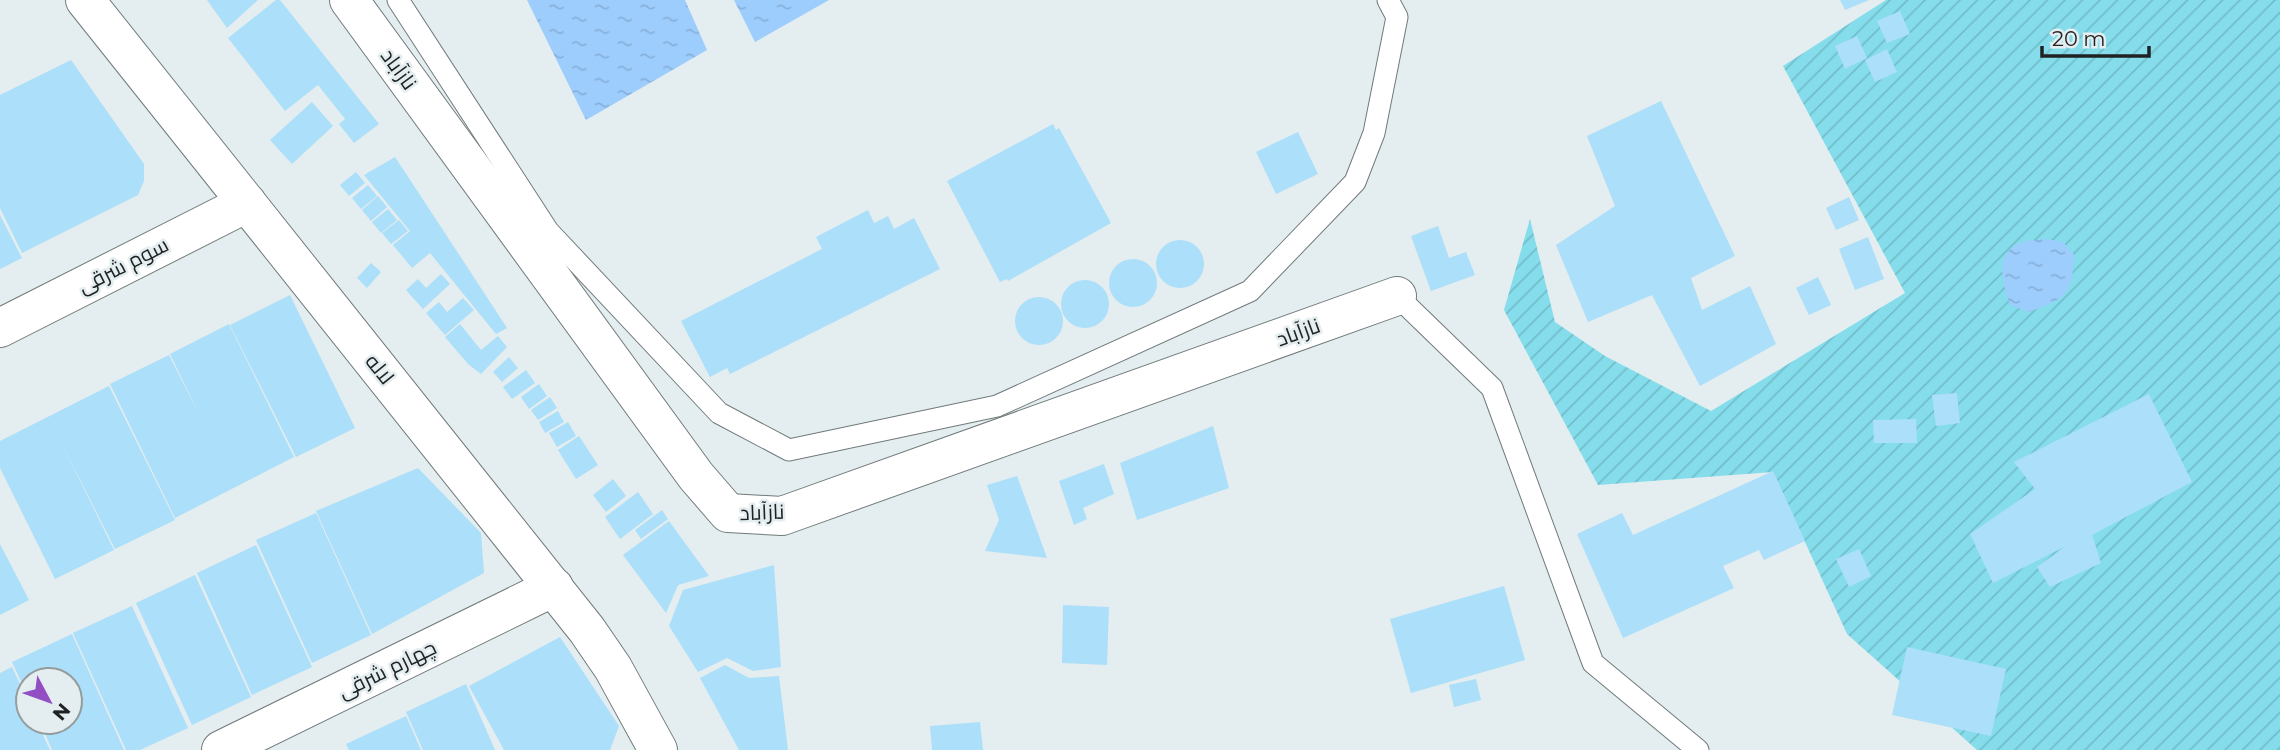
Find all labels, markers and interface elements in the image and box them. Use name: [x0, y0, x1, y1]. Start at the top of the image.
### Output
scale bar: [2042, 14, 2149, 58]
text: 20 m: [2052, 26, 2106, 51]
street label: نازآباد: [376, 43, 422, 95]
street label: سوم شرقی: [73, 231, 174, 300]
street label: نازآباد: [1273, 313, 1323, 351]
street label: لاله: [360, 349, 400, 389]
street label: نازآباد: [739, 499, 785, 525]
street label: چهارم شرقی: [334, 634, 441, 705]
north arrow: [14, 666, 84, 736]
text: N: [48, 698, 75, 725]

